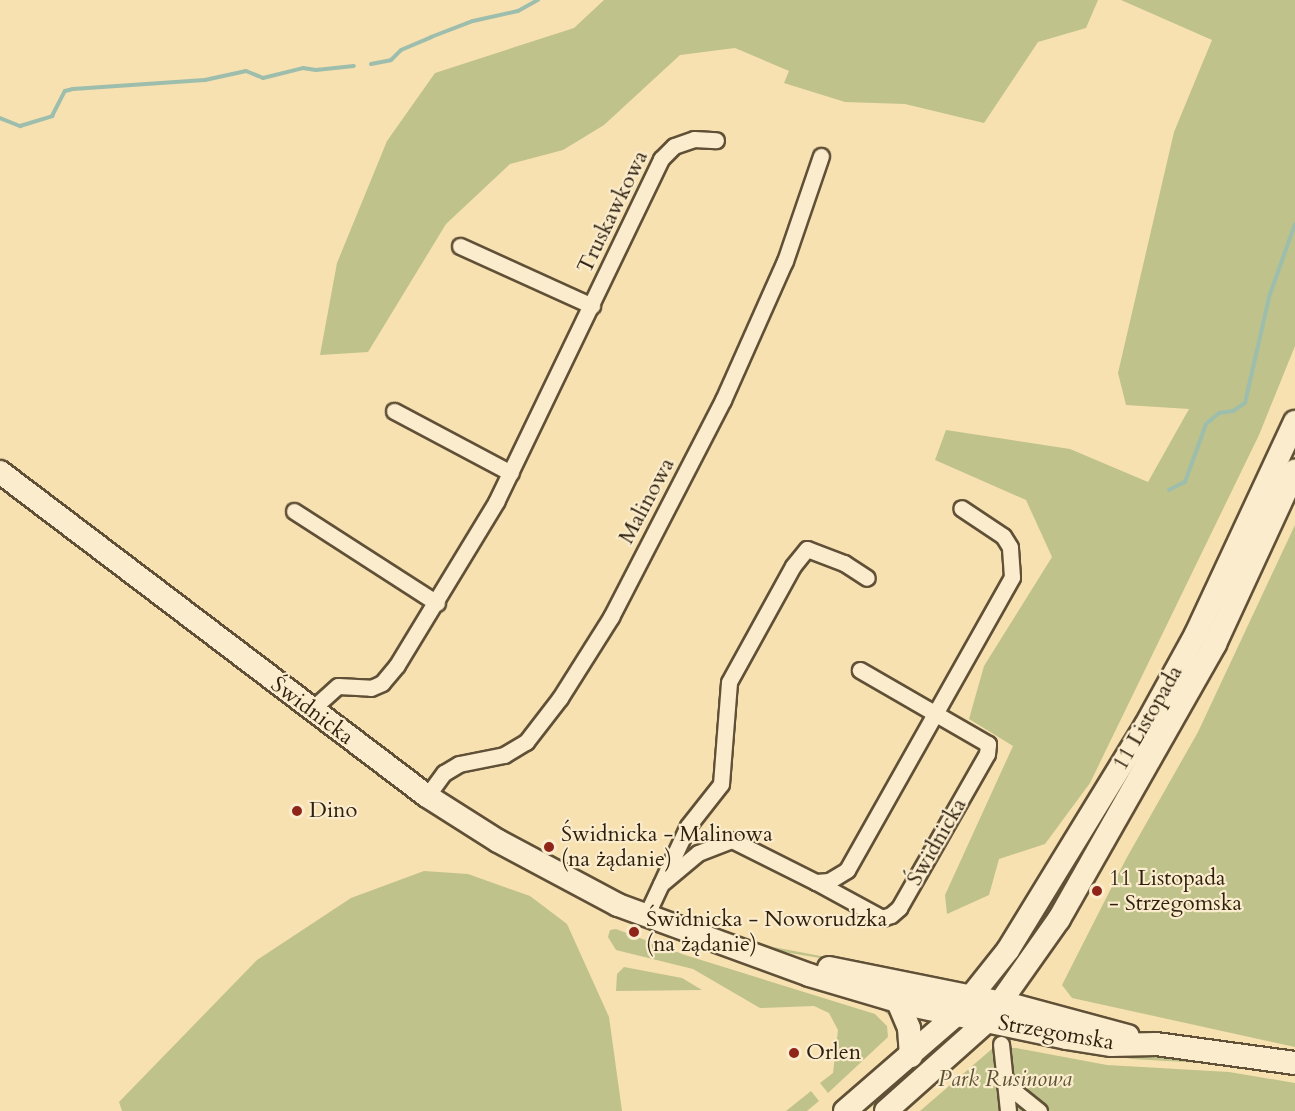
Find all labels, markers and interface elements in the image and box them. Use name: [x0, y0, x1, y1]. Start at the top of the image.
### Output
street label: Truskawkowa: [572, 146, 654, 278]
street label: Malinowa: [613, 454, 681, 548]
street label: 11 Listopada: [1107, 661, 1189, 775]
street label: Świdnicka: [265, 671, 359, 751]
street label: Świdnicka: [901, 794, 973, 890]
place label: Dino: [309, 798, 357, 824]
marker: Dino: [290, 804, 304, 818]
place label: Świdnicka - Malinowa (na żądanie): [561, 821, 773, 872]
marker: Świdnicka - Malinowa (na żądanie): [542, 840, 556, 854]
place label: 11 Listopada - Strzegomska: [1109, 865, 1242, 916]
marker: 11 Listopada - Strzegomska: [1090, 884, 1104, 898]
place label: Świdnicka - Noworudzka (na żądanie): [646, 906, 887, 957]
marker: Świdnicka - Noworudzka (na żądanie): [627, 925, 641, 939]
street label: Strzegomska: [996, 1010, 1116, 1056]
place label: Orlen: [806, 1040, 861, 1066]
marker: Orlen: [787, 1046, 801, 1060]
park label: Park Rusinowa: [938, 1067, 1072, 1093]

